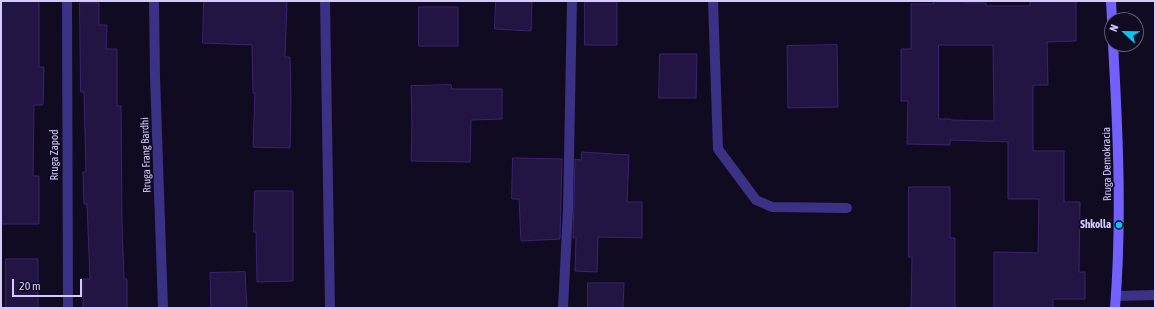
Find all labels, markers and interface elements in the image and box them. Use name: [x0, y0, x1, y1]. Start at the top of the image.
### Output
north arrow: [1104, 12, 1144, 52]
text: N: [1107, 23, 1121, 33]
street label: Rruga Frang Bardhi: [138, 117, 154, 193]
street label: Rruga Demokracia: [1100, 127, 1114, 201]
street label: Rruga Zapod: [48, 130, 62, 180]
place label: Shkolla: [1080, 218, 1111, 232]
marker: Shkolla: [1114, 220, 1124, 230]
scale bar: [14, 271, 84, 297]
text: 20 m: [19, 279, 41, 293]

